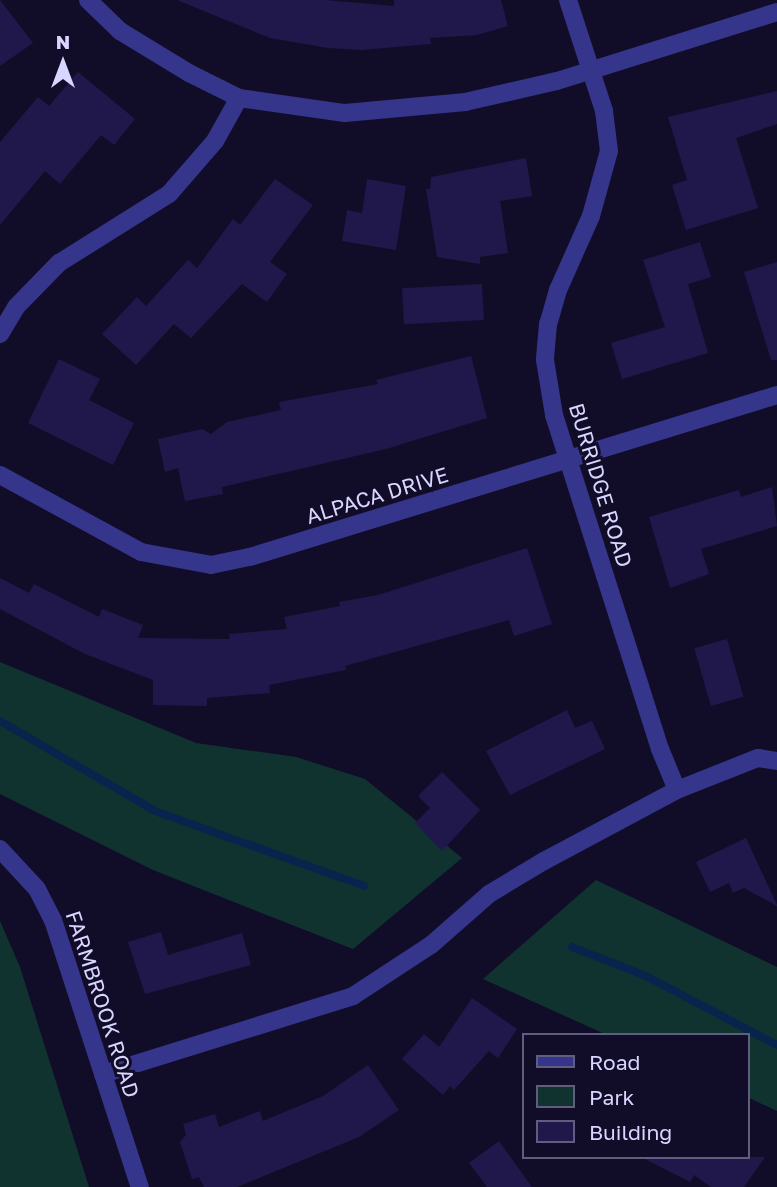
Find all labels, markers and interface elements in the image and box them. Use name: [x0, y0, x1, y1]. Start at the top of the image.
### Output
north arrow: [28, 28, 98, 98]
text: N: [56, 30, 70, 53]
street label: BURRIDGE ROAD: [564, 400, 638, 570]
street label: ALPACA DRIVE: [303, 461, 451, 529]
street label: FARMBROOK ROAD: [61, 907, 145, 1101]
legend: [522, 1033, 749, 1159]
text: Road: [589, 1049, 640, 1075]
text: Park: [589, 1084, 634, 1110]
text: Building: [589, 1119, 672, 1145]

